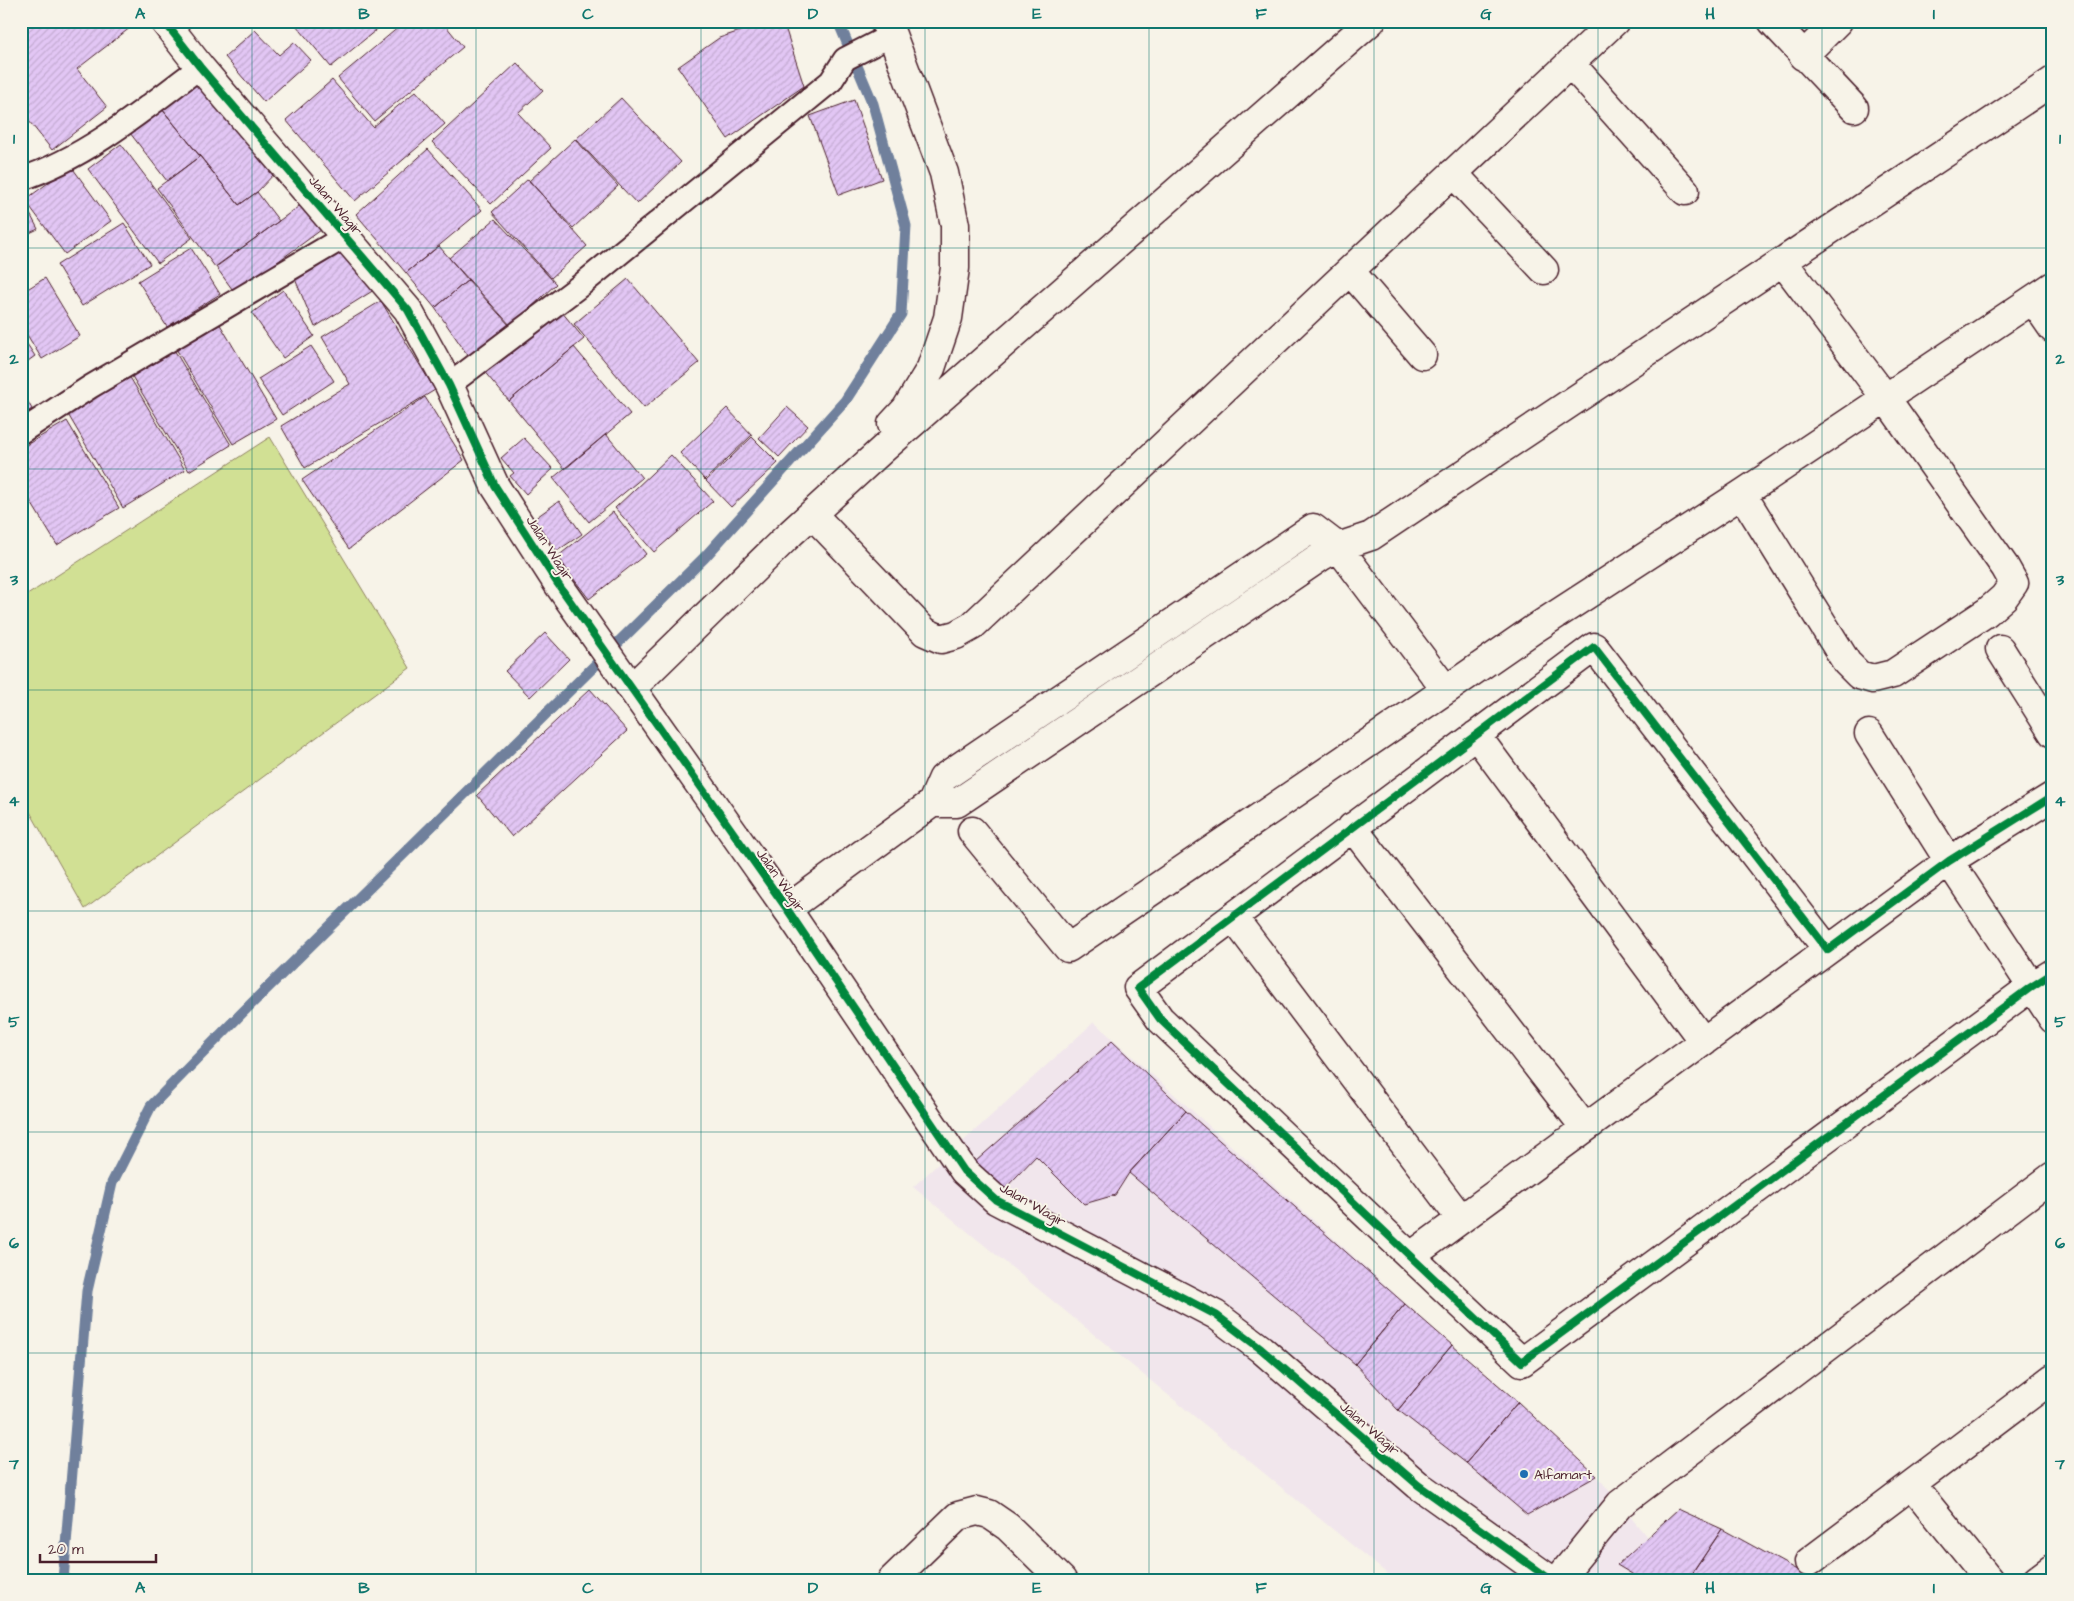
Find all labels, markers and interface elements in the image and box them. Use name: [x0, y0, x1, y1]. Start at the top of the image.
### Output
text: A: [135, 3, 146, 25]
text: B: [358, 3, 370, 25]
text: C: [582, 3, 594, 25]
text: D: [808, 3, 819, 25]
text: E: [1032, 3, 1042, 25]
text: F: [1255, 3, 1267, 25]
text: G: [1480, 3, 1492, 25]
text: H: [1705, 3, 1715, 25]
text: I: [1933, 3, 1935, 25]
text: 1: [13, 128, 16, 150]
text: 1: [2059, 128, 2062, 150]
street label: Jalan Wagir: [303, 171, 367, 240]
text: 2: [8, 348, 19, 370]
text: 2: [2054, 348, 2065, 370]
street label: Jalan Wagir: [521, 512, 578, 585]
text: 3: [9, 569, 19, 591]
text: 3: [2055, 569, 2065, 591]
text: 4: [9, 790, 20, 812]
text: 4: [2055, 790, 2066, 812]
street label: Jalan Wagir: [751, 845, 810, 917]
text: 5: [8, 1011, 20, 1033]
text: 5: [2054, 1011, 2066, 1033]
street label: Jalan Wagir: [996, 1178, 1070, 1232]
text: 6: [9, 1232, 19, 1254]
text: 6: [2055, 1232, 2065, 1254]
street label: Jalan Wagir: [1335, 1397, 1404, 1461]
text: 7: [8, 1453, 19, 1475]
text: 7: [2054, 1453, 2065, 1475]
place label: Alfamart: [1534, 1465, 1592, 1485]
marker: Alfamart: [1518, 1468, 1530, 1480]
scale bar: [40, 1531, 156, 1563]
text: 20 m: [48, 1539, 84, 1560]
text: A: [135, 1577, 146, 1599]
text: B: [358, 1577, 370, 1599]
text: C: [582, 1577, 594, 1599]
text: D: [808, 1577, 819, 1599]
text: E: [1032, 1577, 1042, 1599]
text: F: [1255, 1577, 1267, 1599]
text: G: [1480, 1577, 1492, 1599]
text: H: [1705, 1577, 1715, 1599]
text: I: [1933, 1577, 1935, 1599]

